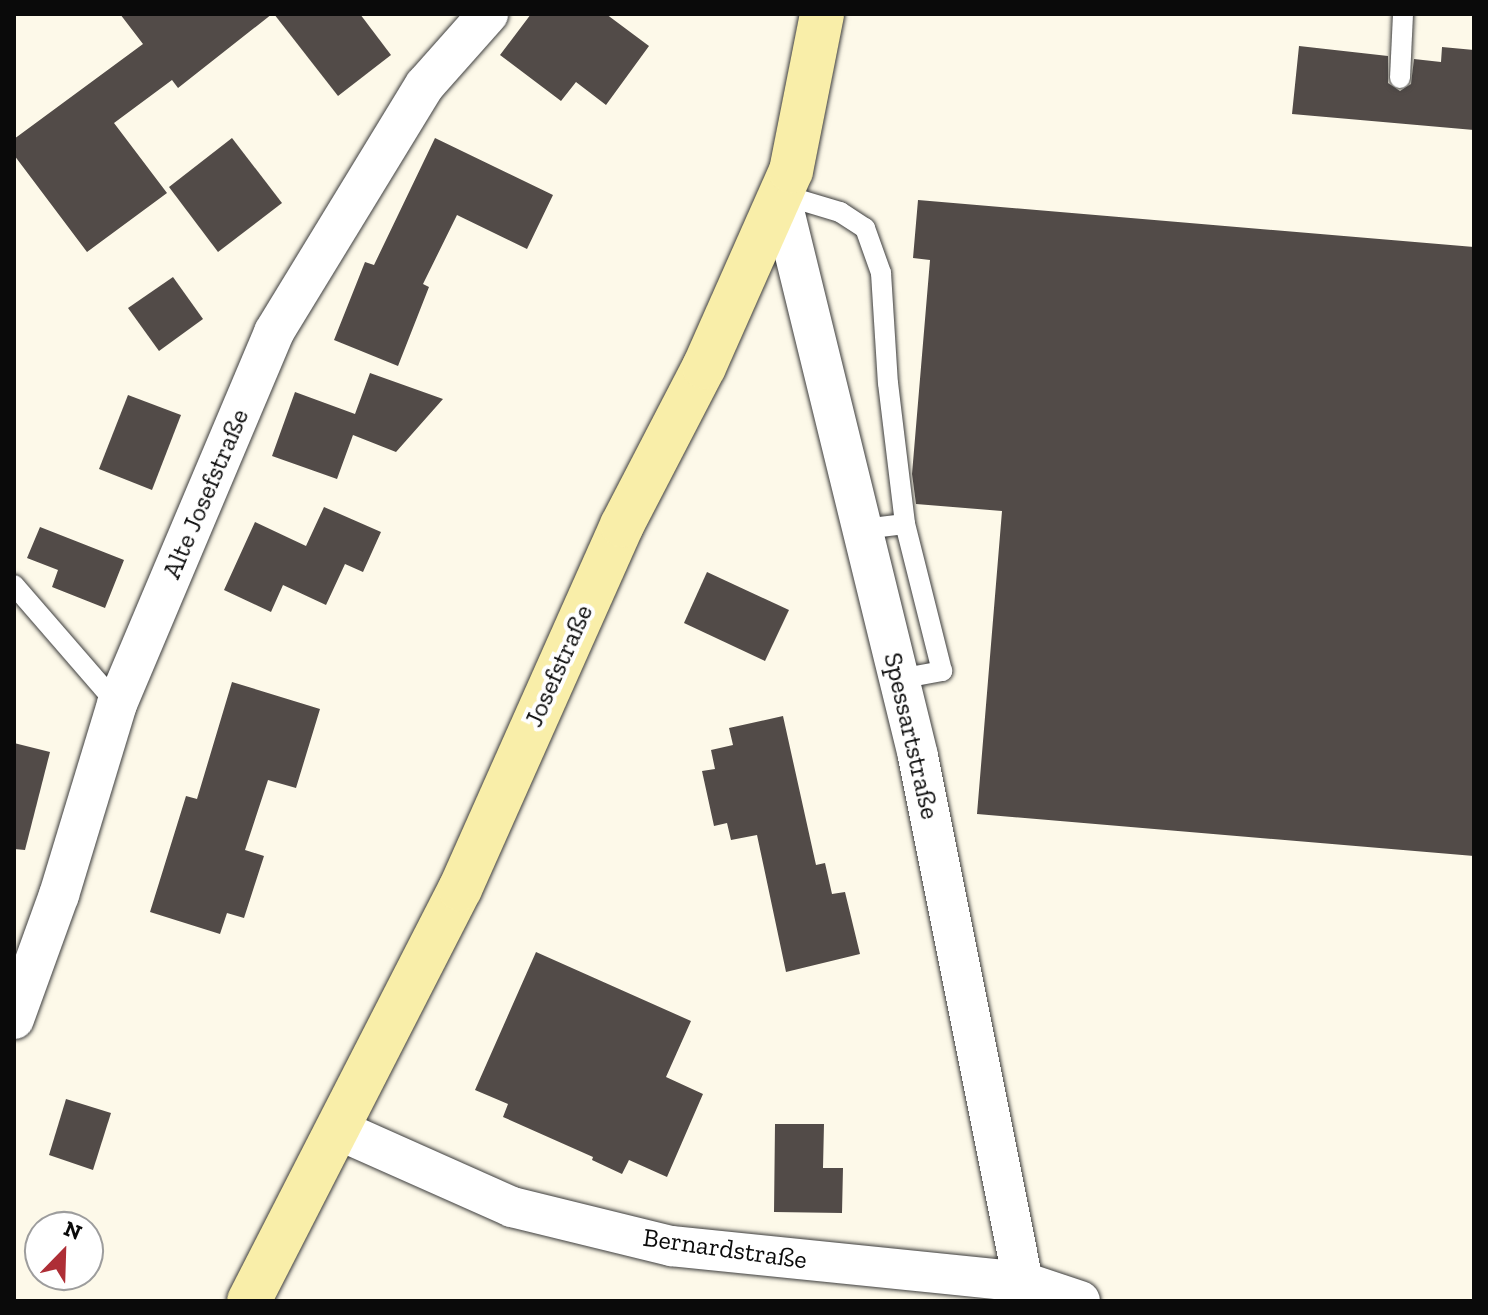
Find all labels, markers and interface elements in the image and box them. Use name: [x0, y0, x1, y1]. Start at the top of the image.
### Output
street label: Alte Josefstraße: [156, 404, 256, 584]
street label: Josefstraße: [518, 600, 600, 732]
street label: Spessartstraße: [877, 650, 945, 822]
north arrow: [24, 1211, 104, 1291]
text: N: [60, 1215, 86, 1246]
street label: Bernardstraße: [641, 1222, 809, 1276]

